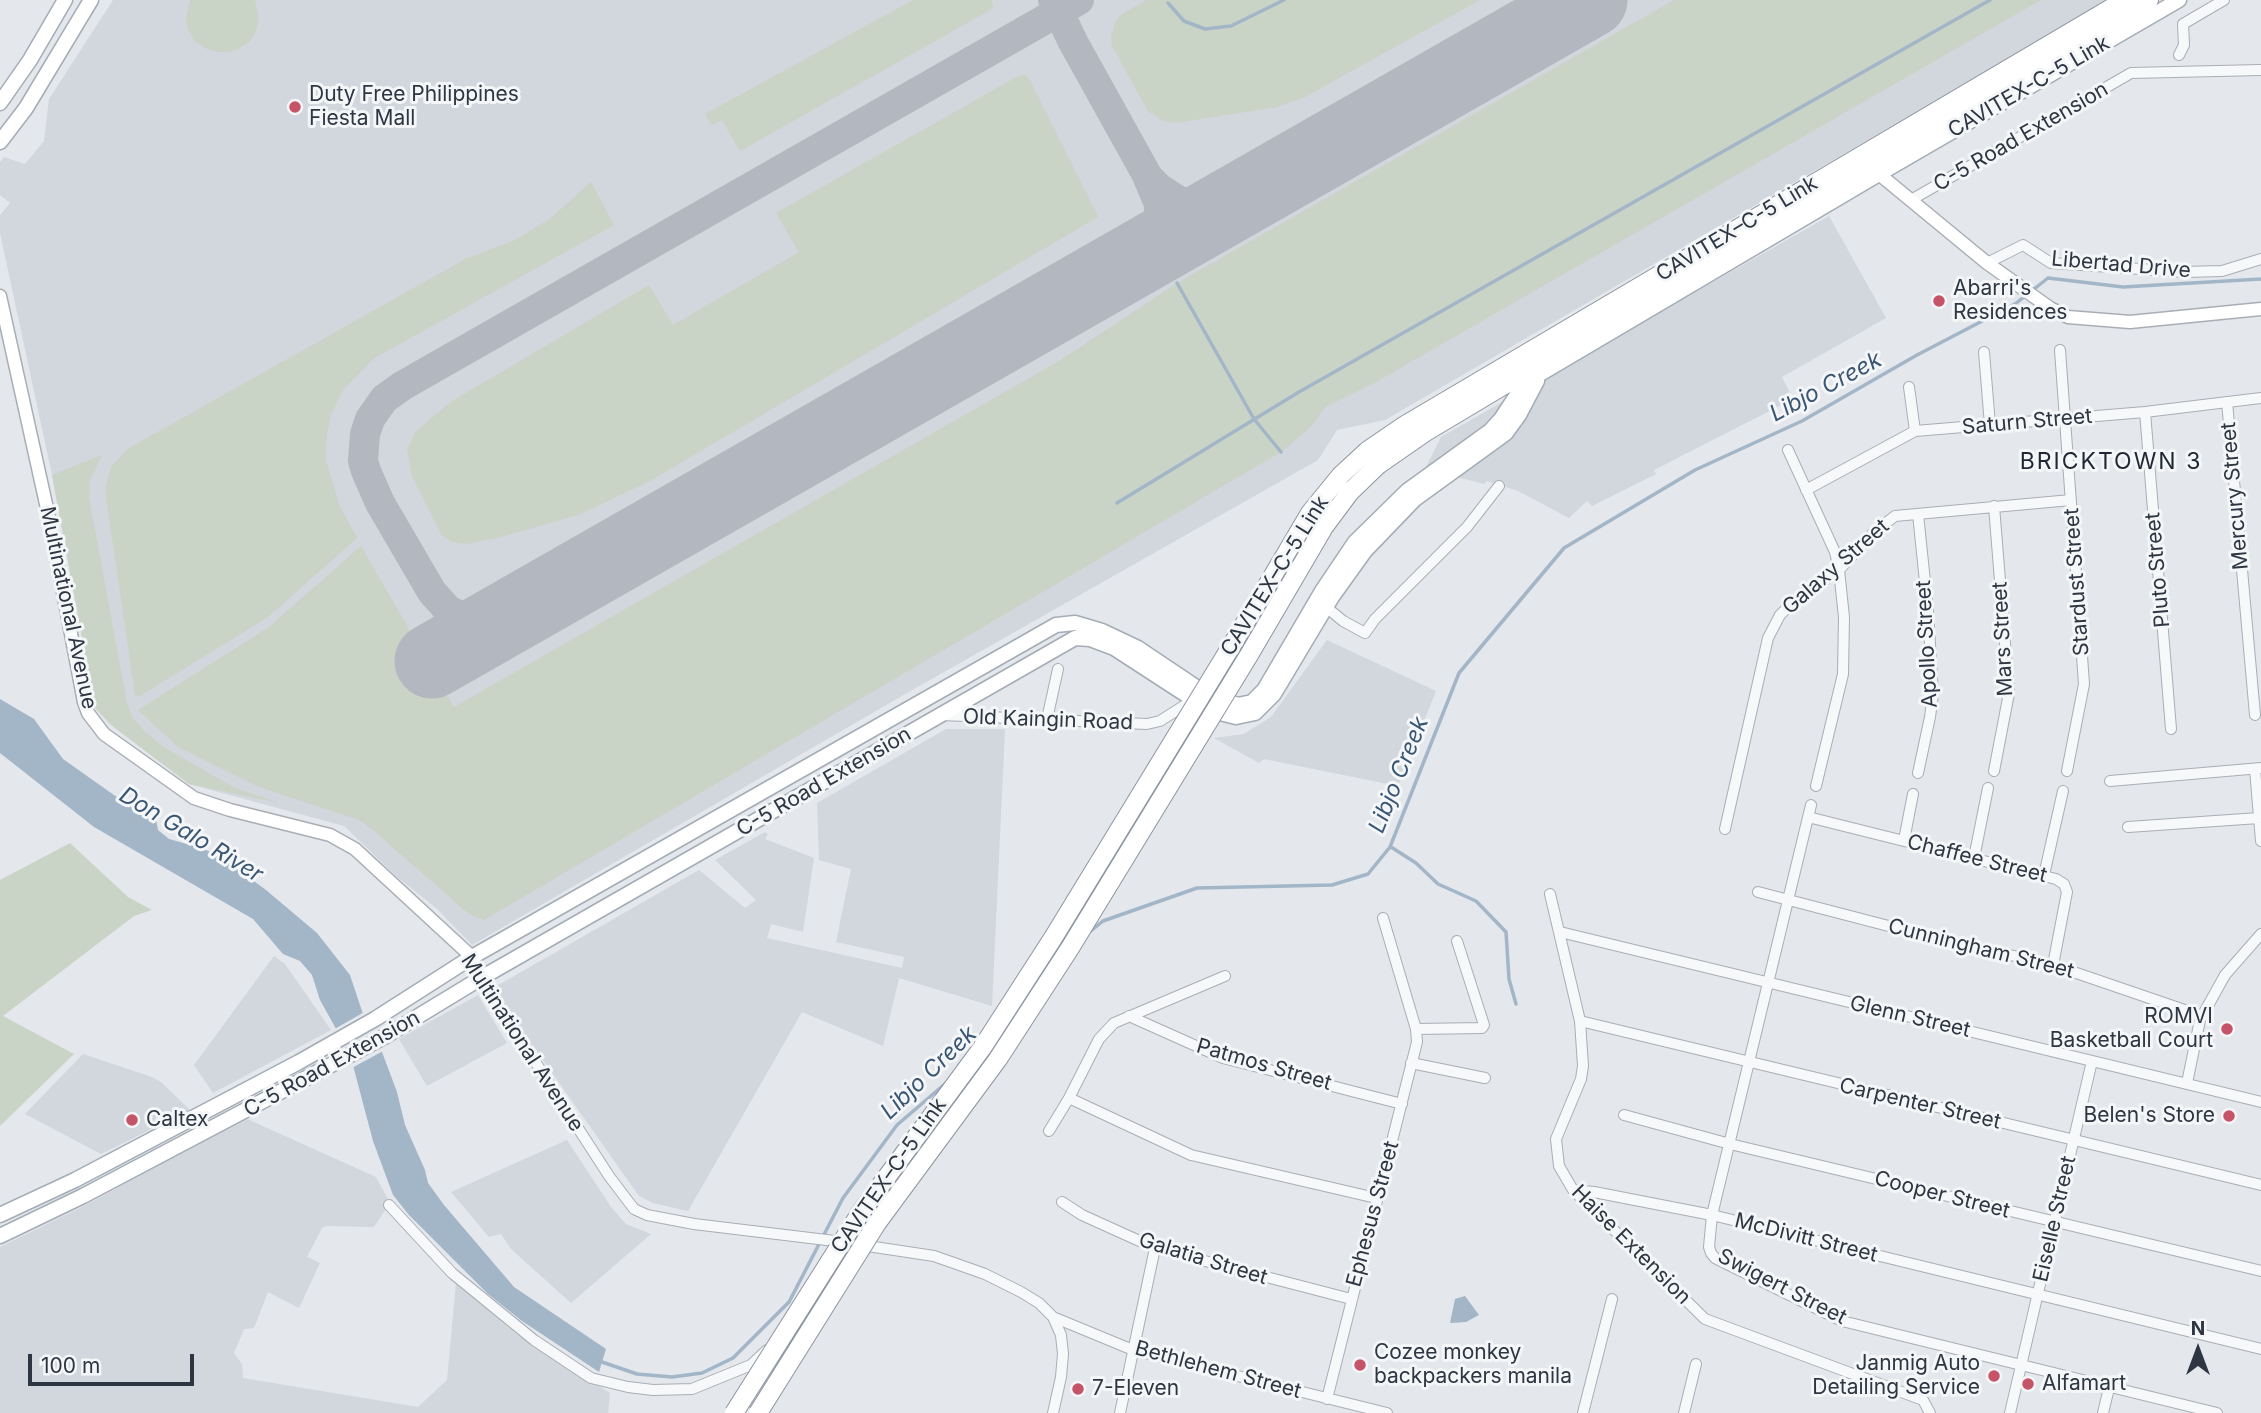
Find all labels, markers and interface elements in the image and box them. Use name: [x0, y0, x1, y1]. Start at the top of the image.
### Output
street label: CAVITEX-C-5 Link: [1944, 31, 2114, 143]
street label: C-5 Road Extension: [1929, 77, 2113, 197]
place label: Duty Free Philippines Fiesta Mall: [309, 82, 519, 132]
marker: Duty Free Philippines Fiesta Mall: [287, 99, 303, 115]
street label: CAVITEX–C-5 Link: [1652, 171, 1822, 287]
street label: Libertad Drive: [2050, 246, 2192, 284]
place label: Abarri's Residences: [1953, 276, 2067, 326]
marker: Abarri's Residences: [1931, 293, 1947, 309]
water label: Libjo Creek: [1765, 346, 1887, 428]
street label: Saturn Street: [1961, 404, 2093, 440]
street label: Mercury Street: [2216, 421, 2254, 571]
district label: BRICKTOWN 3: [2021, 448, 2201, 476]
street label: CAVITEX–C-5 Link: [1216, 491, 1334, 661]
street label: Multinational Avenue: [34, 504, 102, 712]
street label: Stardust Street: [2059, 507, 2095, 657]
street label: Pluto Street: [2140, 511, 2176, 629]
street label: Galaxy Street: [1778, 514, 1894, 620]
street label: Apollo Street: [1911, 579, 1943, 709]
street label: Mars Street: [1987, 581, 2019, 697]
street label: Old Kaingin Road: [962, 704, 1134, 736]
water label: Libjo Creek: [1363, 713, 1435, 837]
street label: C-5 Road Extension: [732, 722, 916, 842]
water label: Don Galo River: [114, 781, 268, 889]
street label: Chaffee Street: [1904, 829, 2050, 889]
street label: Cunningham Street: [1885, 914, 2077, 984]
street label: Multinational Avenue: [455, 950, 589, 1136]
street label: Glenn Street: [1847, 991, 1973, 1043]
place label: ROMVI Basketball Court: [2050, 1004, 2213, 1054]
street label: C-5 Road Extension: [240, 1005, 424, 1123]
water label: Libjo Creek: [875, 1020, 983, 1126]
marker: ROMVI Basketball Court: [2219, 1021, 2235, 1037]
street label: Patmos Street: [1194, 1034, 1334, 1096]
street label: Carpenter Street: [1837, 1073, 2003, 1135]
street label: CAVITEX–C-5 Link: [826, 1094, 952, 1258]
place label: Belen's Store: [2083, 1103, 2215, 1129]
place label: Caltex: [146, 1107, 208, 1133]
marker: Belen's Store: [2221, 1108, 2237, 1124]
marker: Caltex: [124, 1112, 140, 1128]
street label: Ephesus Street: [1341, 1138, 1405, 1290]
street label: Eiselle Street: [2028, 1154, 2082, 1284]
street label: Cooper Street: [1872, 1166, 2012, 1224]
street label: Haise Extension: [1566, 1180, 1696, 1310]
street label: McDivitt Street: [1732, 1208, 1880, 1268]
street label: Galatia Street: [1136, 1227, 1270, 1291]
street label: Swigert Street: [1713, 1244, 1851, 1330]
north arrow: [2163, 1315, 2233, 1385]
text: N: [2191, 1317, 2205, 1340]
street label: Bethlehem Street: [1132, 1336, 1304, 1404]
scale bar: [32, 1340, 198, 1384]
place label: Cozee monkey backpackers manila: [1374, 1340, 1572, 1390]
place label: Janmig Auto Detailing Service: [1812, 1351, 1980, 1401]
text: 100 m: [41, 1353, 100, 1378]
marker: Cozee monkey backpackers manila: [1352, 1357, 1368, 1373]
marker: Janmig Auto Detailing Service: [1986, 1368, 2002, 1384]
place label: Alfamart: [2042, 1371, 2126, 1397]
place label: 7-Eleven: [1092, 1376, 1179, 1402]
marker: Alfamart: [2020, 1376, 2036, 1392]
marker: 7-Eleven: [1070, 1381, 1086, 1397]

